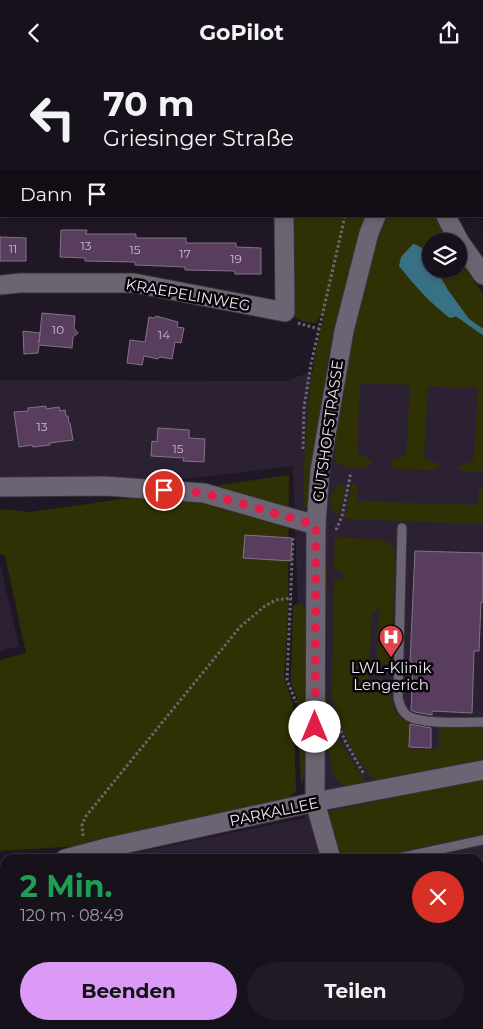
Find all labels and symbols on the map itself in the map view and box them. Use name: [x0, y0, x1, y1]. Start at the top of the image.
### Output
house number: 13: [80, 238, 92, 253]
house number: 11: [9, 241, 17, 256]
house number: 15: [129, 242, 141, 257]
house number: 17: [179, 246, 191, 261]
house number: 19: [230, 251, 242, 266]
street label: KRAEPELINWEG: [124, 274, 252, 315]
house number: 10: [52, 322, 64, 337]
house number: 14: [158, 327, 170, 342]
street label: GUTSHOFSTRASSE: [308, 359, 347, 503]
house number: 13: [36, 419, 48, 434]
house number: 15: [172, 441, 184, 456]
pin: [143, 469, 185, 511]
hospital icon: LWL-Klinik Lengerich: [378, 624, 404, 658]
place label: LWL-Klinik Lengerich: [351, 658, 431, 694]
position arrow: [288, 700, 340, 752]
street label: PARKALLEE: [228, 793, 320, 830]

